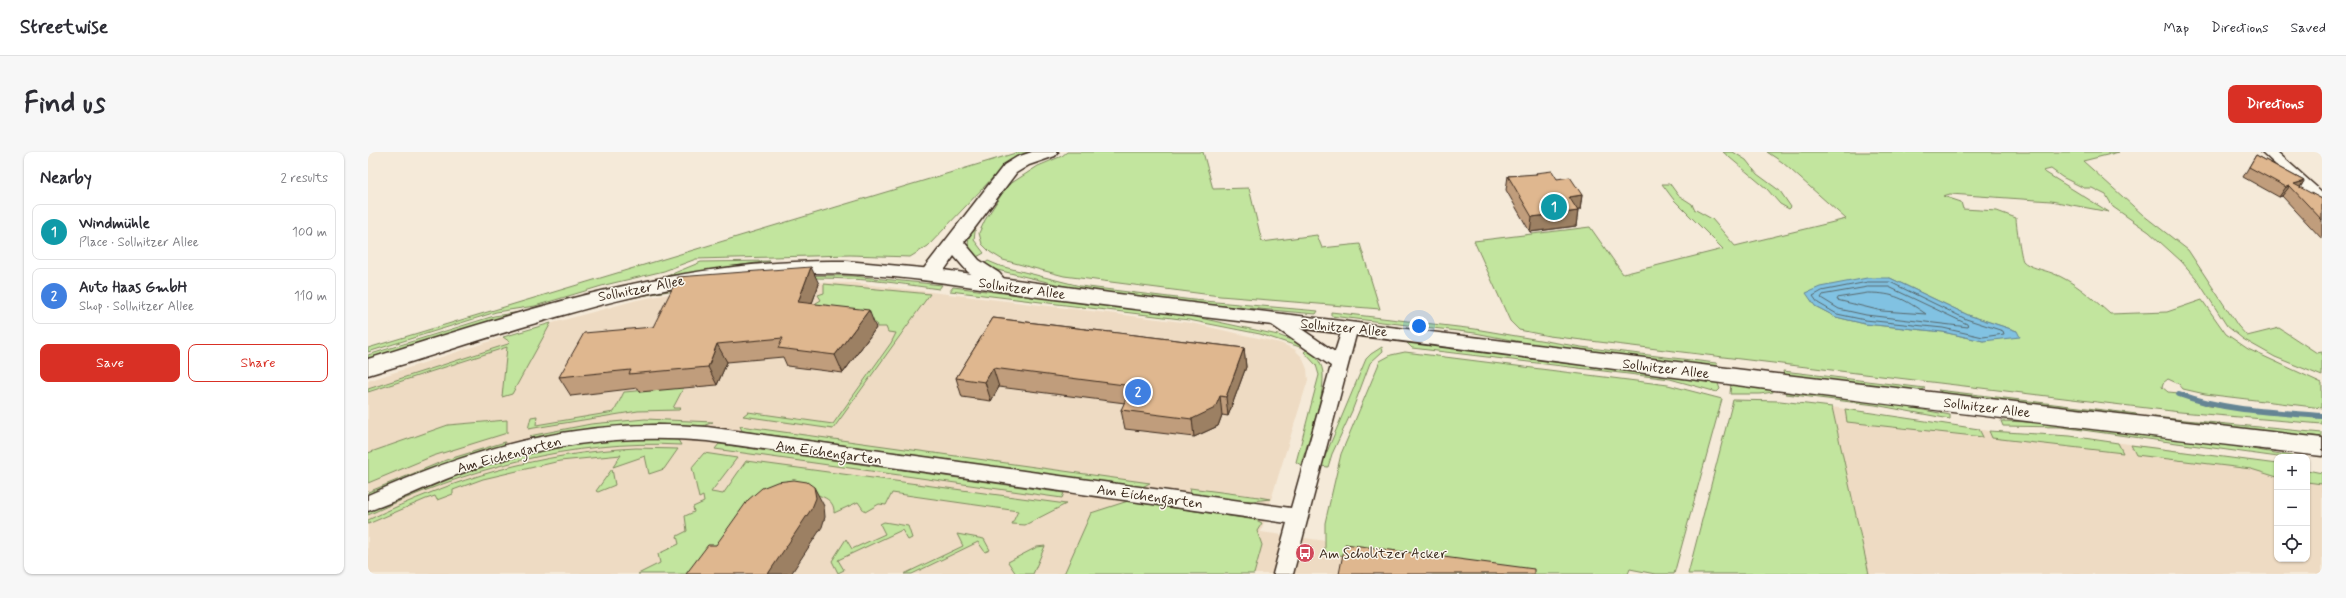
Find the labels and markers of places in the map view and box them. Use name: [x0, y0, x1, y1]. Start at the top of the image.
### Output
pin: 1: [1541, 192, 1567, 222]
pin: 2: [1125, 377, 1151, 407]
bus stop icon: Am Scholitzer Acker: [1294, 542, 1316, 564]
place label: Am Scholitzer Acker: [1319, 545, 1447, 563]

